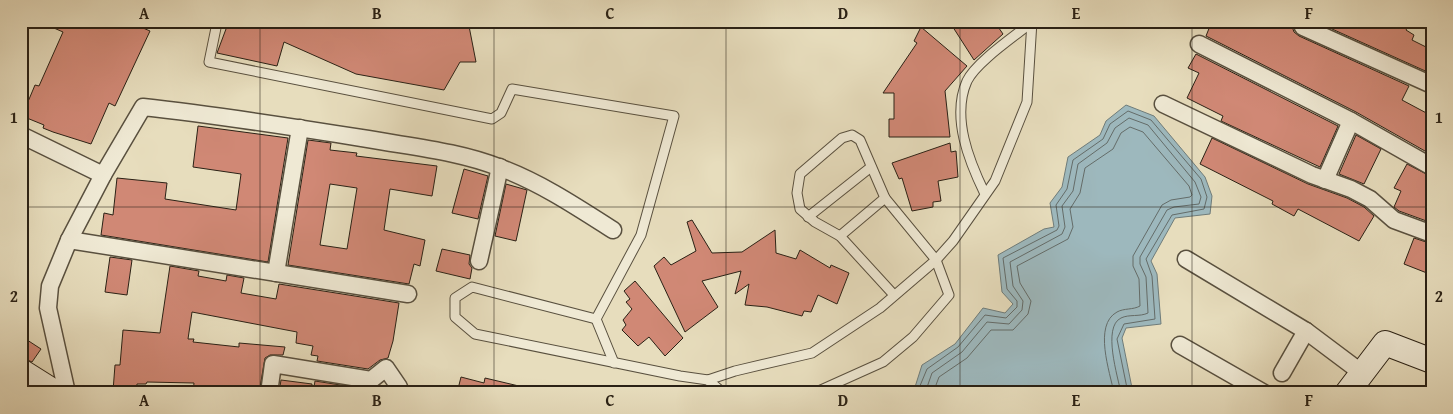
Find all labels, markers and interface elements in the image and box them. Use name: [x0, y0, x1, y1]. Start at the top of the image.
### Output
text: A: [139, 1, 150, 25]
text: B: [372, 1, 382, 25]
text: C: [605, 1, 615, 25]
text: D: [838, 1, 848, 25]
text: E: [1072, 1, 1081, 25]
text: F: [1305, 1, 1313, 25]
text: 1: [10, 105, 18, 129]
text: 1: [1435, 105, 1443, 129]
text: 2: [10, 284, 18, 308]
text: 2: [1435, 284, 1443, 308]
text: A: [139, 388, 150, 412]
text: B: [372, 388, 382, 412]
text: C: [605, 388, 615, 412]
text: D: [838, 388, 848, 412]
text: E: [1072, 388, 1081, 412]
text: F: [1305, 388, 1313, 412]

